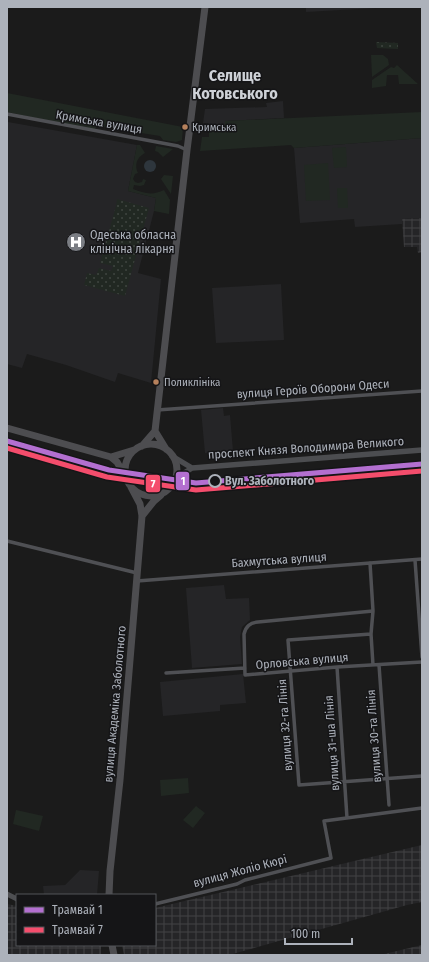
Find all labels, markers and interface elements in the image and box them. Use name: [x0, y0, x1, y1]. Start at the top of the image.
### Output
district label: Селище Котовського: [192, 66, 278, 103]
street label: Кримська вулиця: [55, 108, 143, 136]
place label: Кримська: [192, 121, 237, 134]
marker: Кримська: [180, 122, 190, 132]
place label: Одеська обласна клінічна лікарня: [90, 228, 176, 256]
hospital icon: Одеська обласна клінічна лікарня: [65, 231, 87, 253]
place label: Поликлініка: [164, 376, 220, 389]
marker: Поликлініка: [151, 377, 161, 387]
street label: вулиця Героїв Оборони Одеси: [236, 377, 390, 401]
street label: проспект Князя Володимира Великого: [208, 434, 404, 462]
line badge: 1: [175, 471, 190, 491]
line badge: 7: [145, 474, 161, 493]
marker: Вул. Заболотного: [208, 474, 222, 488]
place label: Вул. Заболотного: [225, 474, 315, 488]
text: 1: [181, 475, 185, 488]
text: 7: [151, 478, 156, 491]
street label: Бахмутська вулиця: [231, 550, 327, 570]
street label: вулиця Академіка Заболотного: [101, 625, 129, 783]
street label: Орловська вулиця: [255, 650, 349, 672]
street label: вулиця 32-га Лінія: [275, 679, 295, 771]
street label: вулиця 30-та Лінія: [364, 689, 384, 783]
street label: вулиця 31-ша Лінія: [322, 695, 342, 791]
street label: вулиця Жоліо Кюрі: [192, 852, 288, 890]
legend: [16, 894, 156, 946]
text: Трамвай 1: [52, 903, 103, 917]
scale bar: [285, 920, 352, 946]
text: Трамвай 7: [52, 923, 103, 937]
text: 100 m: [291, 927, 320, 941]

